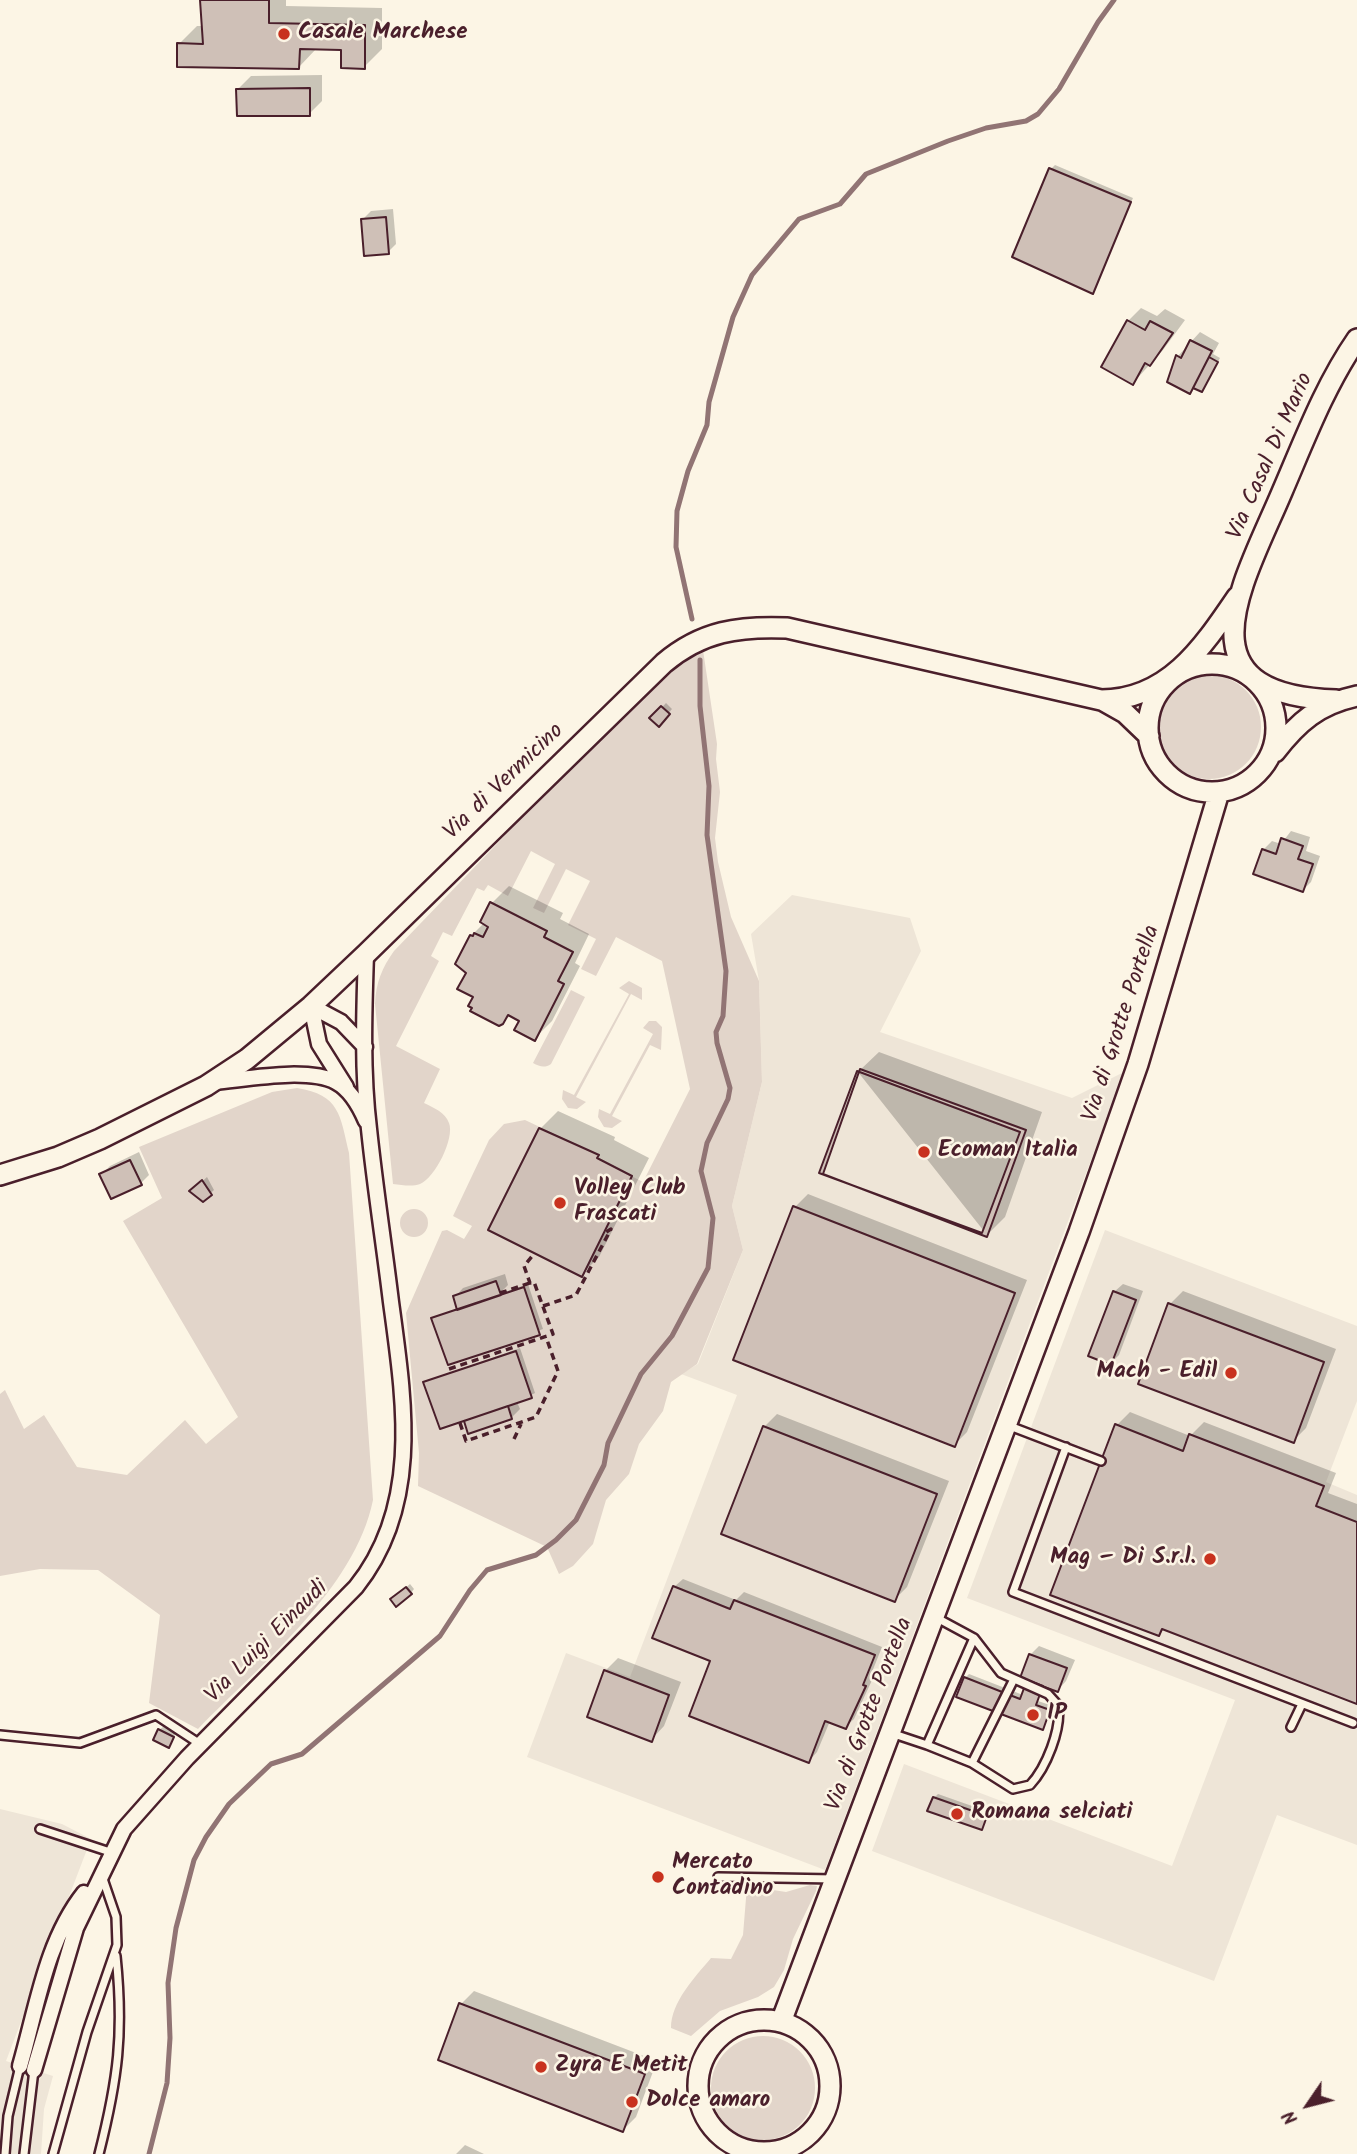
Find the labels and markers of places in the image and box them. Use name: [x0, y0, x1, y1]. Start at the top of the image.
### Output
place label: Casale Marchese: [298, 20, 467, 48]
marker: Casale Marchese: [276, 26, 292, 42]
place label: Ecoman Italia: [938, 1138, 1078, 1166]
marker: Ecoman Italia: [916, 1144, 932, 1160]
place label: Volley Club Frascati: [574, 1176, 686, 1230]
marker: Volley Club Frascati: [552, 1195, 568, 1211]
place label: Mach - Edil: [1097, 1359, 1217, 1387]
marker: Mach - Edil: [1223, 1365, 1239, 1381]
place label: Mag – Di S.r.l.: [1050, 1545, 1196, 1573]
marker: Mag – Di S.r.l.: [1202, 1551, 1218, 1567]
place label: IP: [1047, 1701, 1067, 1729]
marker: IP: [1025, 1707, 1041, 1723]
place label: Romana selciati: [971, 1800, 1133, 1828]
marker: Romana selciati: [949, 1806, 965, 1822]
place label: Mercato Contadino: [672, 1850, 773, 1904]
marker: Mercato Contadino: [650, 1869, 666, 1885]
place label: Zyra E Metit: [555, 2053, 688, 2081]
marker: Zyra E Metit: [533, 2059, 549, 2075]
place label: Dolce amaro: [646, 2088, 770, 2116]
marker: Dolce amaro: [624, 2094, 640, 2110]

